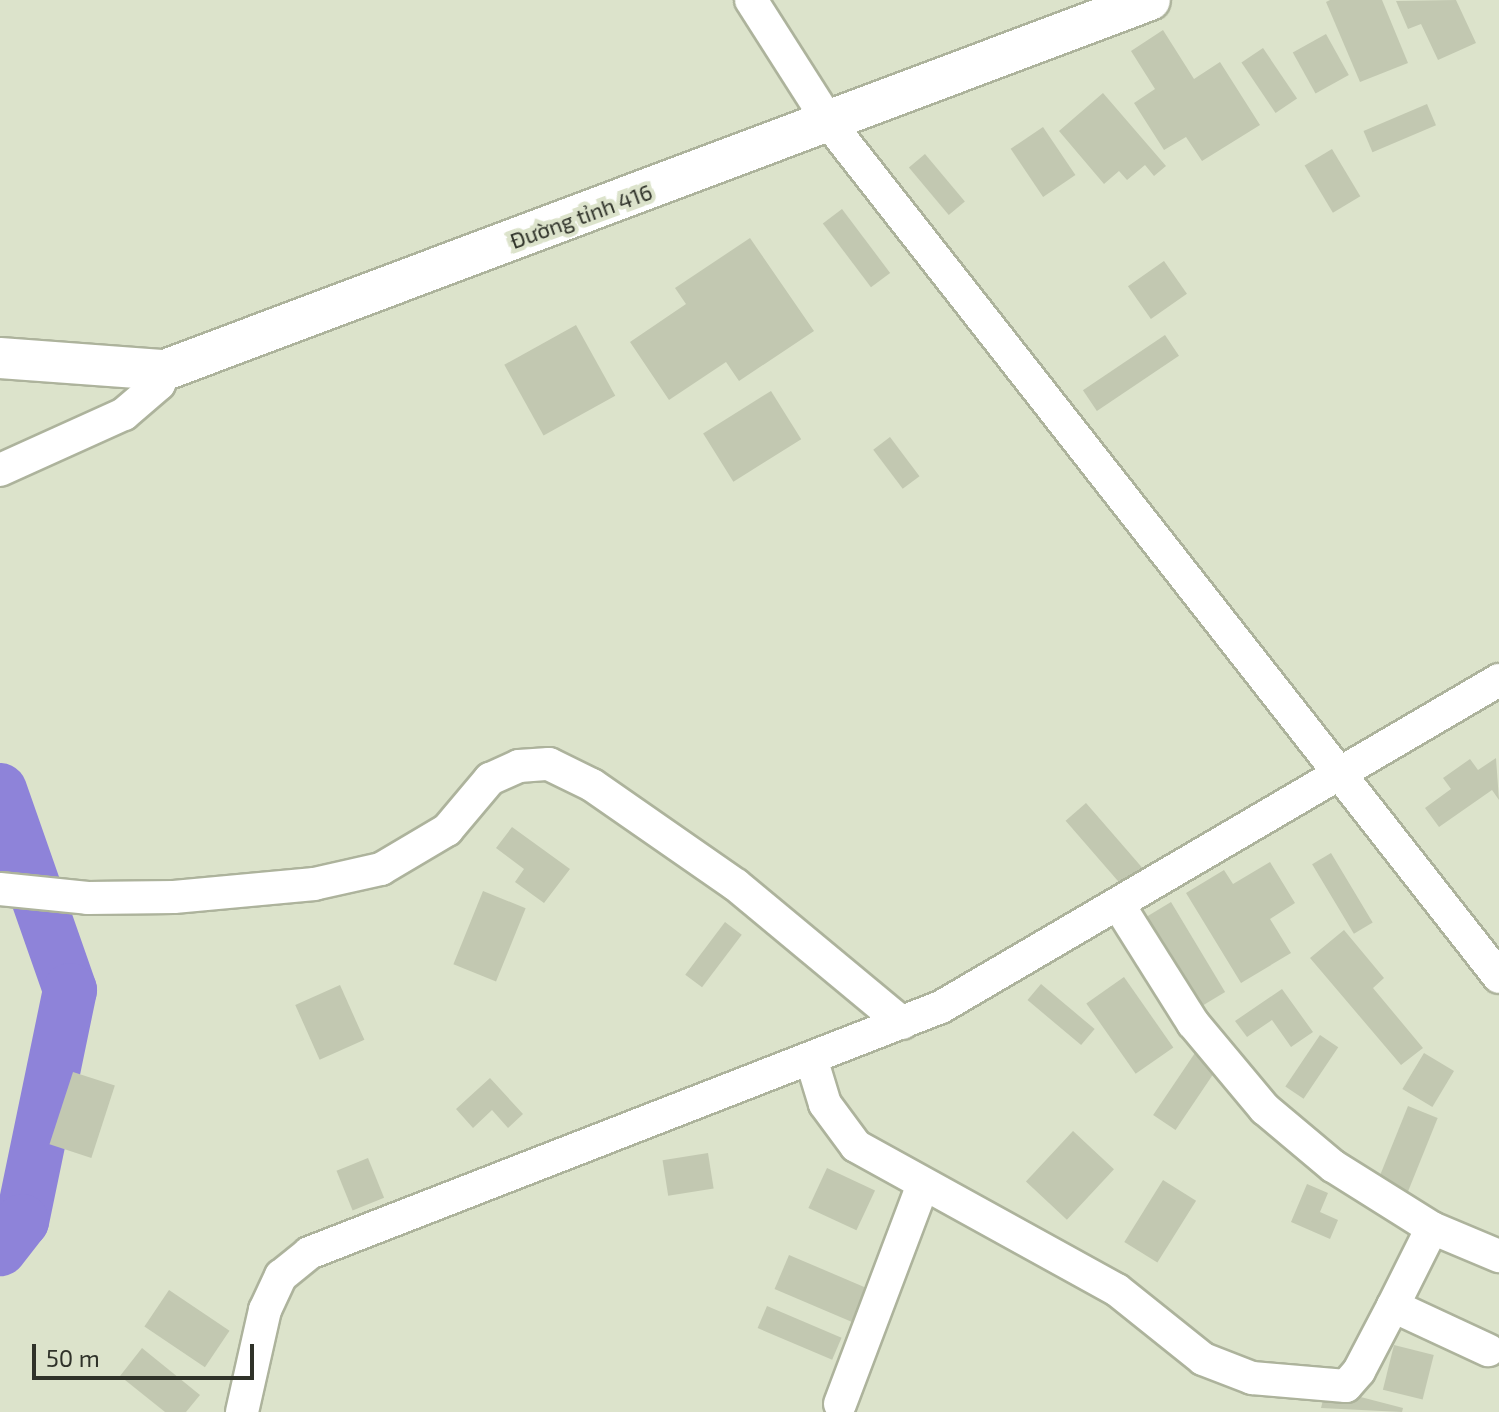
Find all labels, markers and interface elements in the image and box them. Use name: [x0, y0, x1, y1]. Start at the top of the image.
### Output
street label: Đường tỉnh 416: [506, 178, 656, 254]
scale bar: [36, 1328, 258, 1378]
text: 50 m: [46, 1343, 100, 1372]

